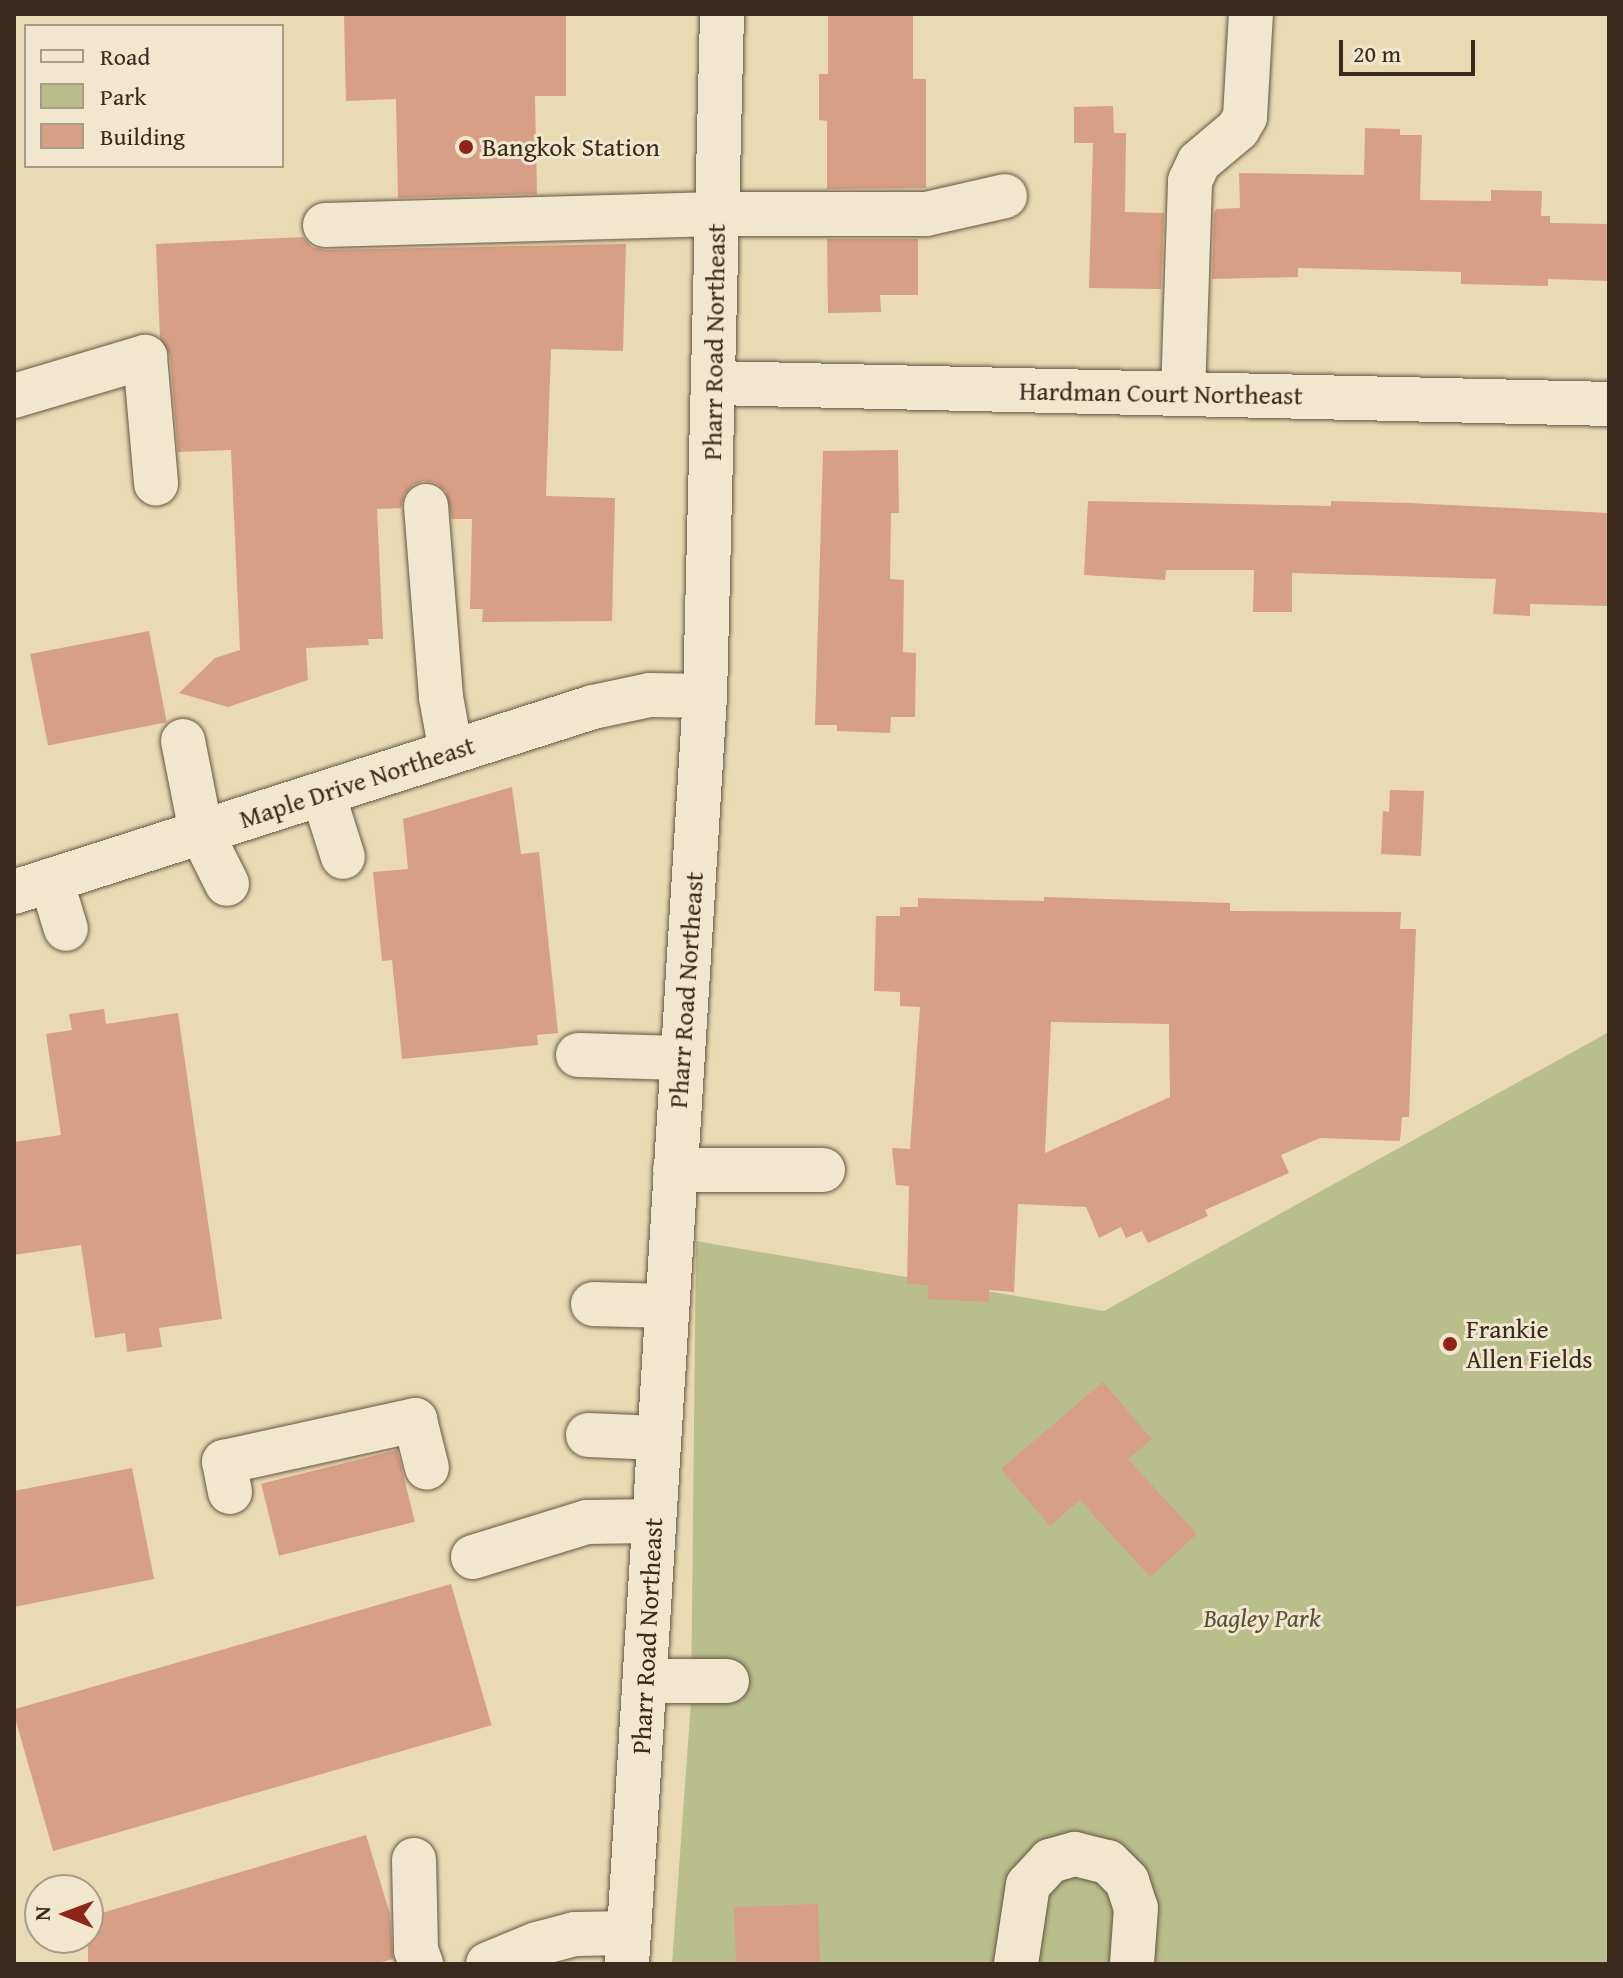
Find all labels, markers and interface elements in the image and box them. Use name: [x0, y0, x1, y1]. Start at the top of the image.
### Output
legend: [24, 24, 284, 168]
scale bar: [1343, 24, 1479, 74]
text: 20 m: [1353, 36, 1401, 71]
text: Road: [100, 39, 150, 74]
text: Park: [100, 79, 146, 114]
text: Building: [100, 119, 185, 154]
place label: Bangkok Station: [482, 131, 660, 163]
marker: Bangkok Station: [457, 138, 475, 156]
street label: Pharr Road Northeast: [696, 223, 732, 461]
street label: Hardman Court Northeast: [1019, 375, 1303, 411]
street label: Maple Drive Northeast: [235, 729, 479, 835]
street label: Pharr Road Northeast: [662, 871, 710, 1109]
place label: Frankie Allen Fields: [1466, 1313, 1593, 1374]
marker: Frankie Allen Fields: [1441, 1335, 1459, 1353]
street label: Pharr Road Northeast: [625, 1517, 669, 1755]
park label: Bagley Park: [1203, 1602, 1321, 1634]
north arrow: [24, 1874, 104, 1954]
text: N: [26, 1906, 58, 1921]

